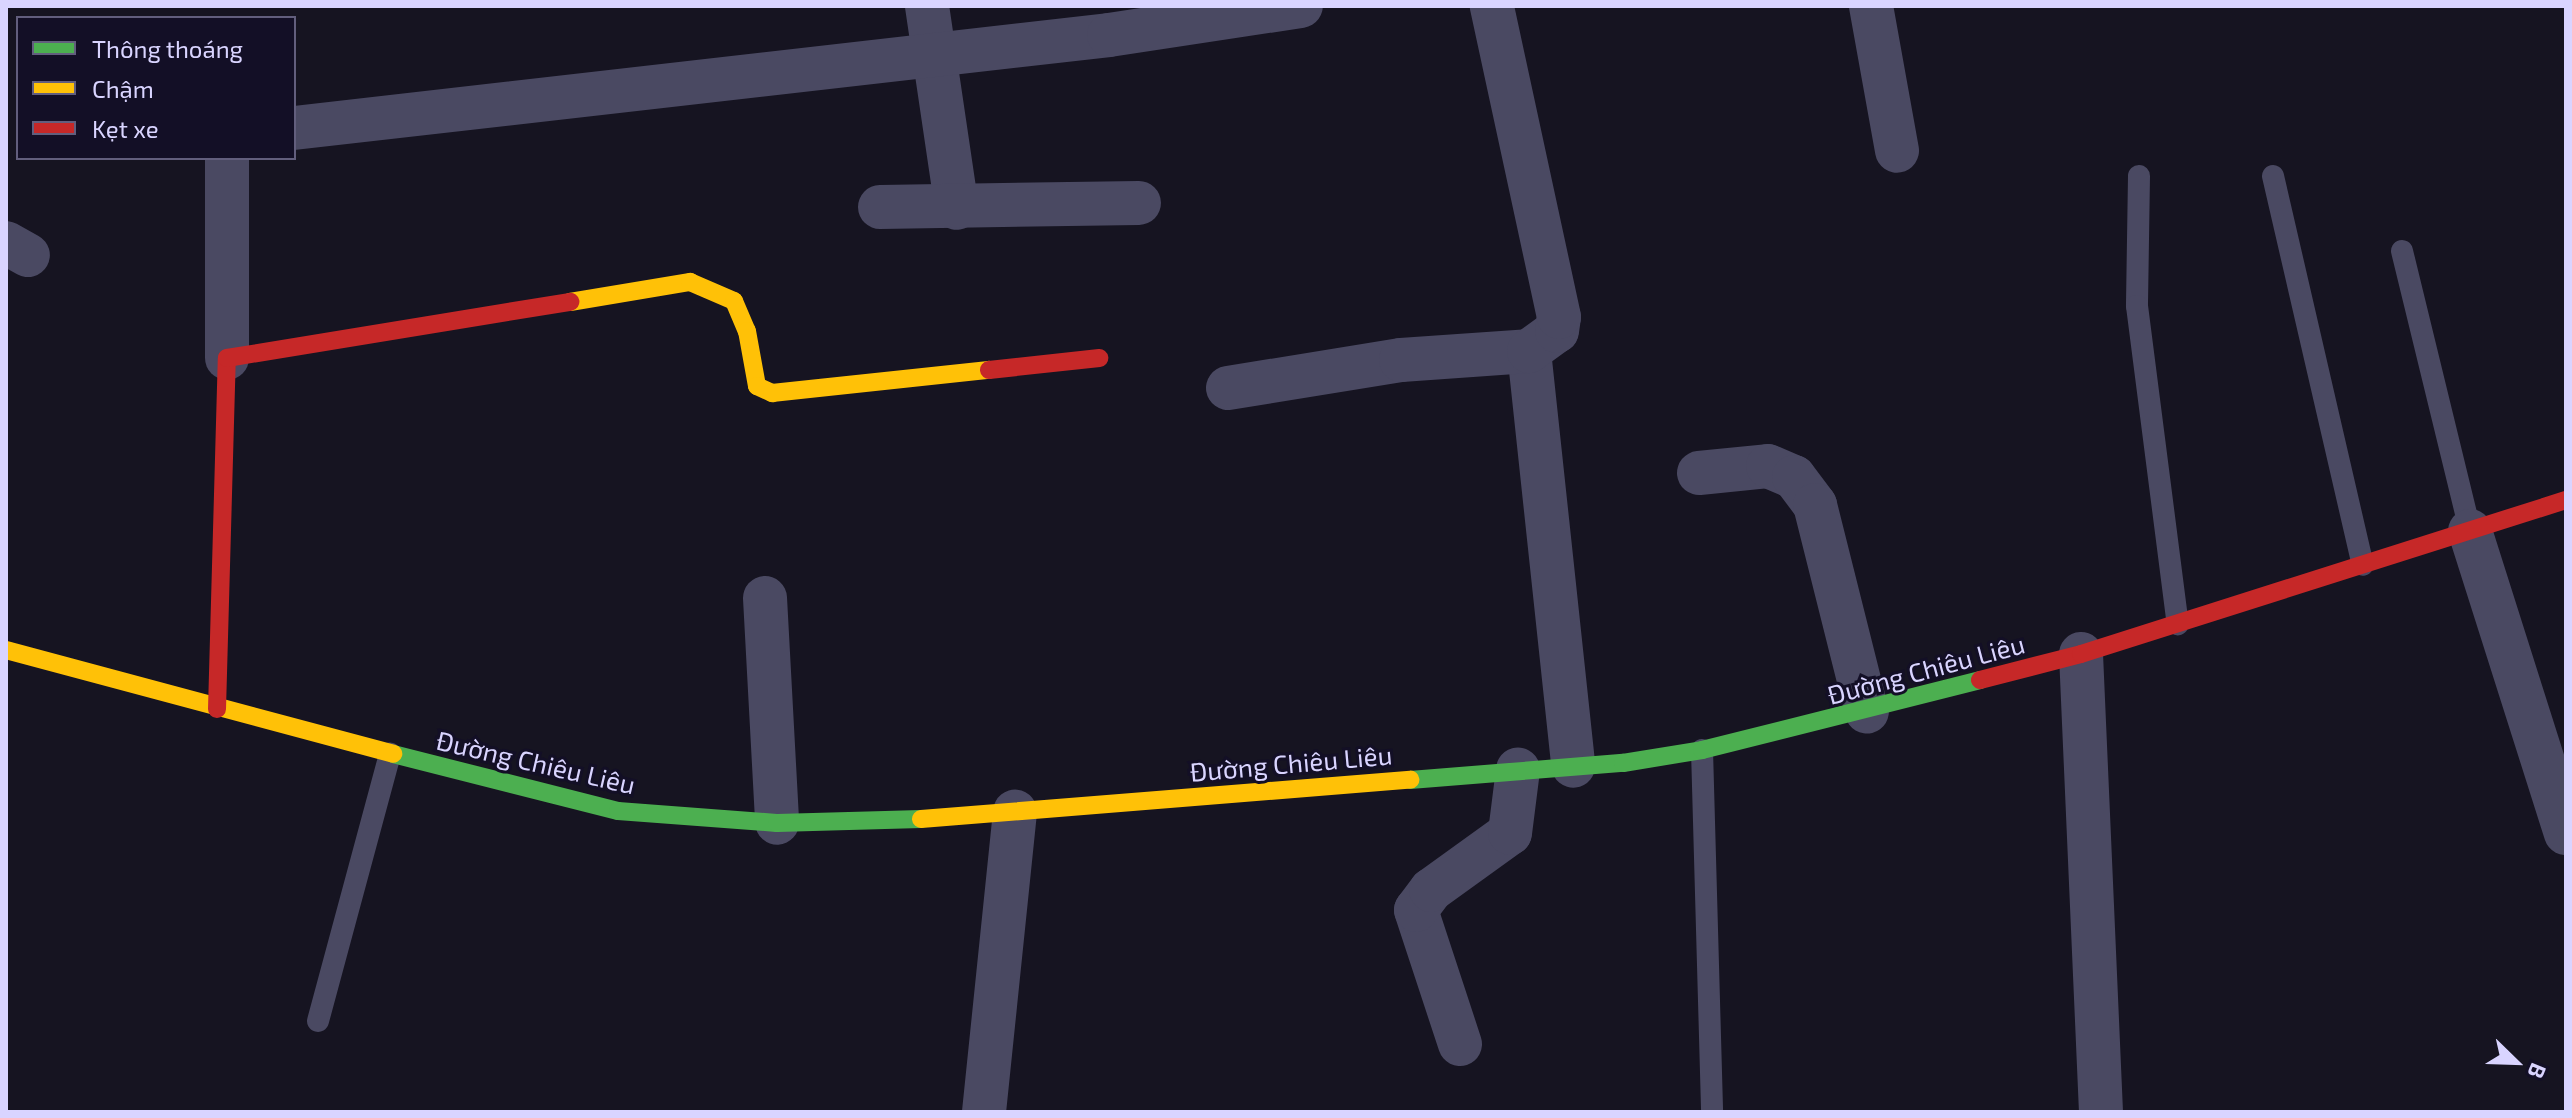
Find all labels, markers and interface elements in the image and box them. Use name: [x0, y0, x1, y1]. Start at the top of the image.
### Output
legend: [16, 16, 296, 160]
text: Thông thoáng: [92, 34, 243, 63]
text: Chậm: [92, 74, 154, 103]
text: Kẹt xe: [92, 114, 159, 143]
street label: Đường Chiêu Liêu: [1824, 628, 2028, 710]
street label: Đường Chiêu Liêu: [434, 724, 638, 800]
street label: Đường Chiêu Liêu: [1189, 739, 1393, 787]
north arrow: [2476, 1022, 2556, 1102]
text: B: [2523, 1060, 2553, 1083]

